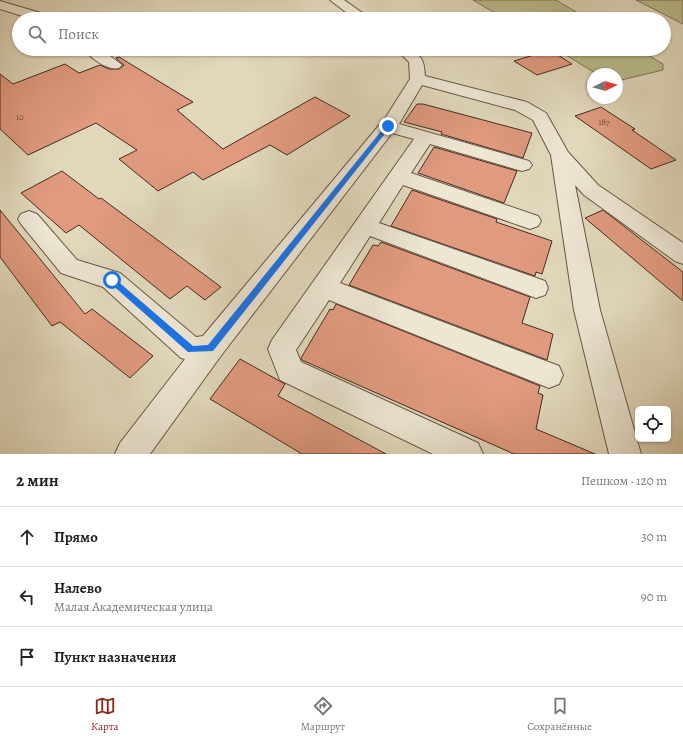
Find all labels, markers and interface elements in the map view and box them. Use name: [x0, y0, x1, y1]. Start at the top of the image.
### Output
search box: [12, 12, 671, 56]
icon: search: [26, 23, 48, 45]
text: Поиск: [58, 24, 99, 44]
north arrow: [587, 68, 623, 104]
house number: 10: [16, 111, 24, 123]
house number: 187: [598, 116, 610, 128]
route end: [379, 117, 397, 135]
route start: [103, 271, 121, 289]
map controls: [635, 406, 671, 442]
button: locate: [635, 406, 671, 442]
text: 2 мин: [16, 469, 59, 492]
text: Пешком · 120 m: [581, 472, 667, 489]
icon: ahead: [16, 526, 38, 548]
text: Прямо: [54, 527, 98, 547]
text: 30 m: [641, 528, 667, 545]
text: Налево: [54, 578, 102, 598]
icon: left: [16, 586, 38, 608]
text: 90 m: [641, 588, 667, 605]
text: Малая Академическая улица: [54, 598, 213, 615]
icon: arrive: [16, 646, 38, 668]
text: Пункт назначения: [54, 647, 176, 667]
tab: Карта: [91, 695, 119, 734]
tab: Маршрут: [301, 695, 345, 734]
tab: Сохранённые: [527, 695, 592, 734]

